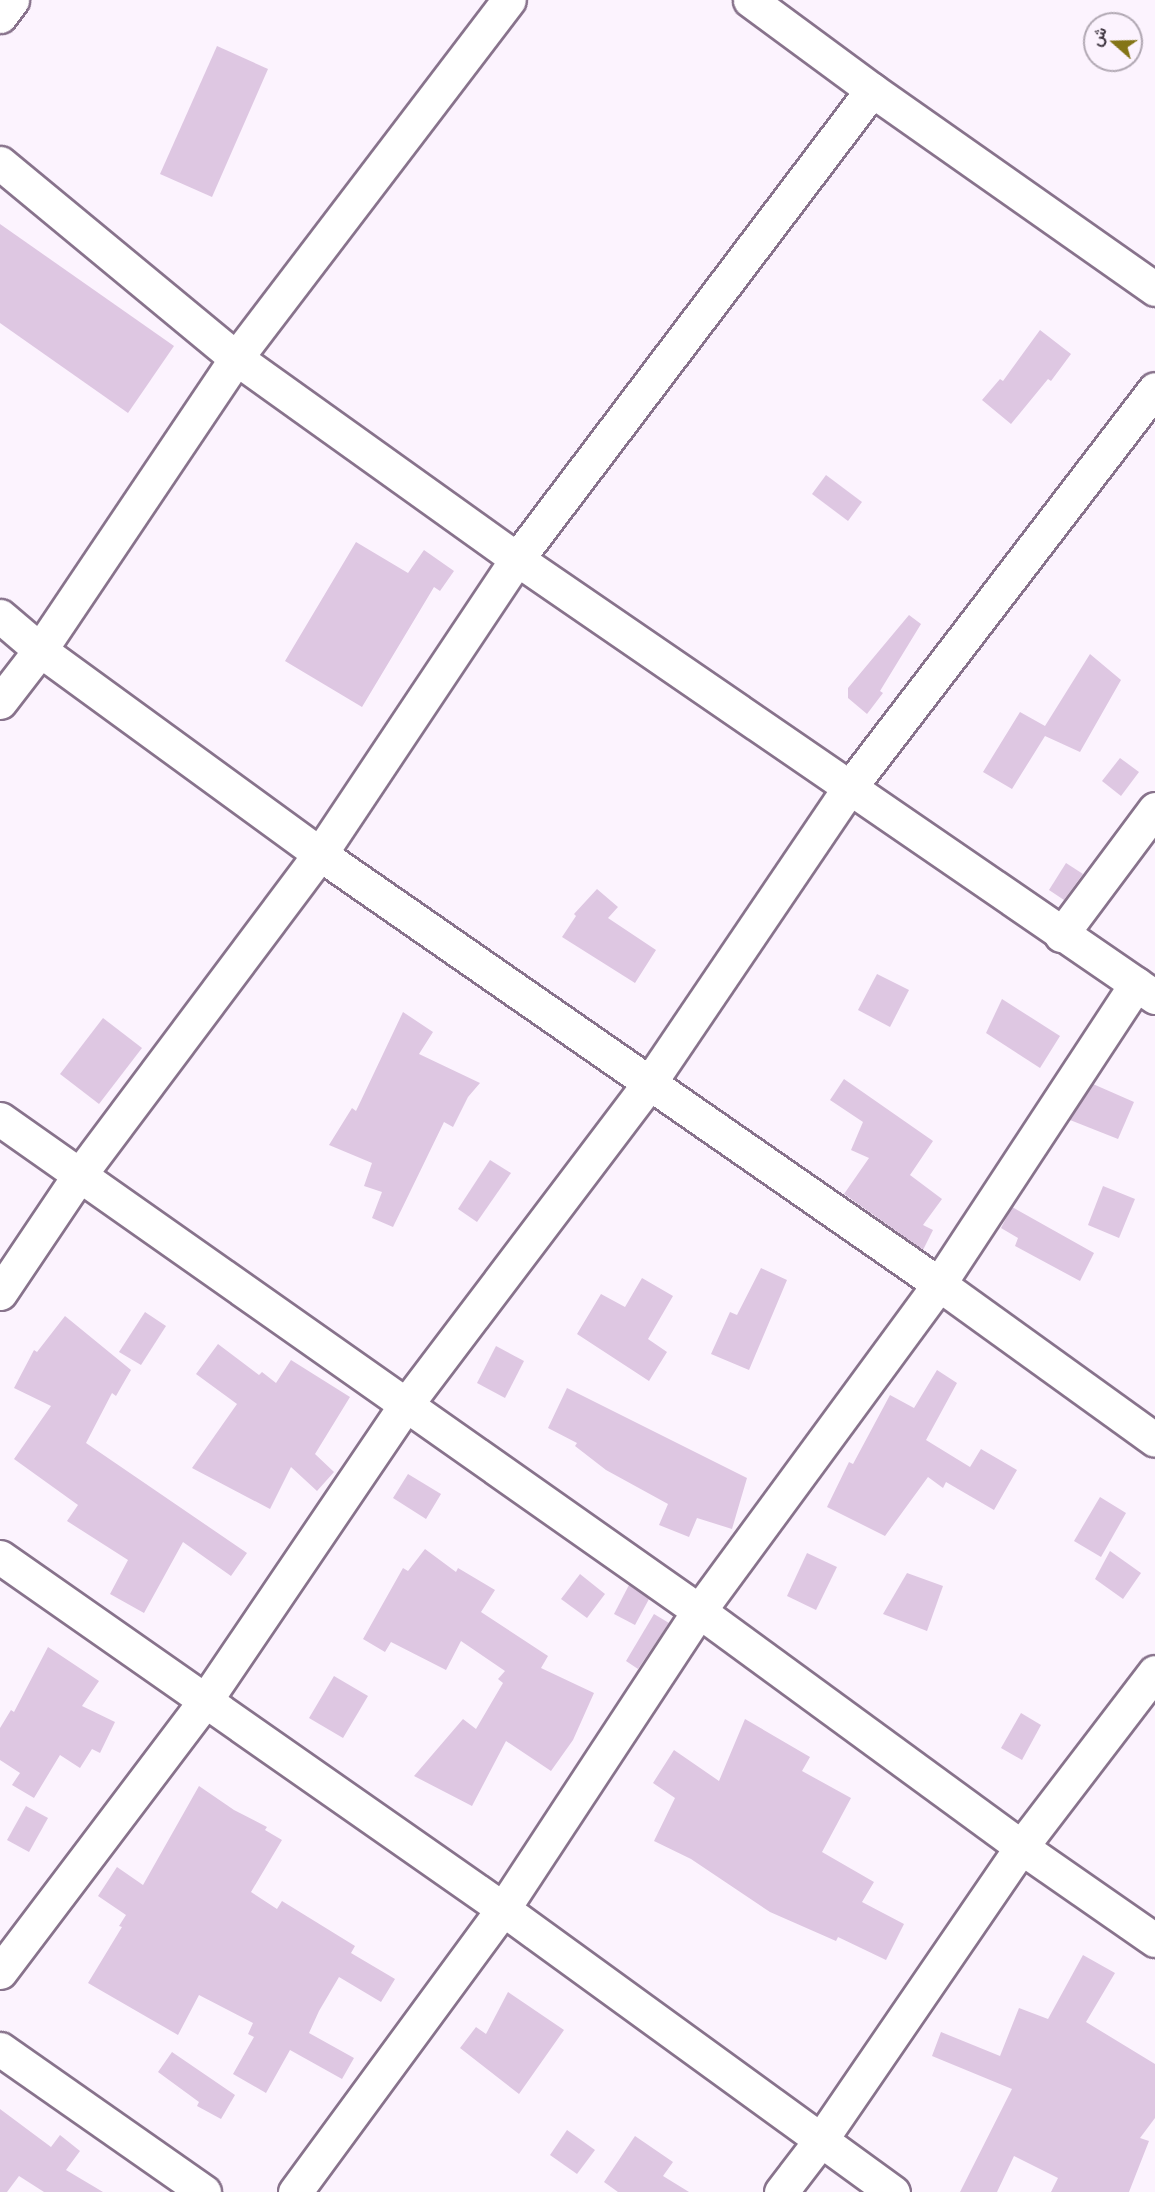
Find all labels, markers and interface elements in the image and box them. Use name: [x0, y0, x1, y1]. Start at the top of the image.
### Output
north arrow: [1083, 12, 1143, 72]
text: ش: [1085, 24, 1111, 49]

